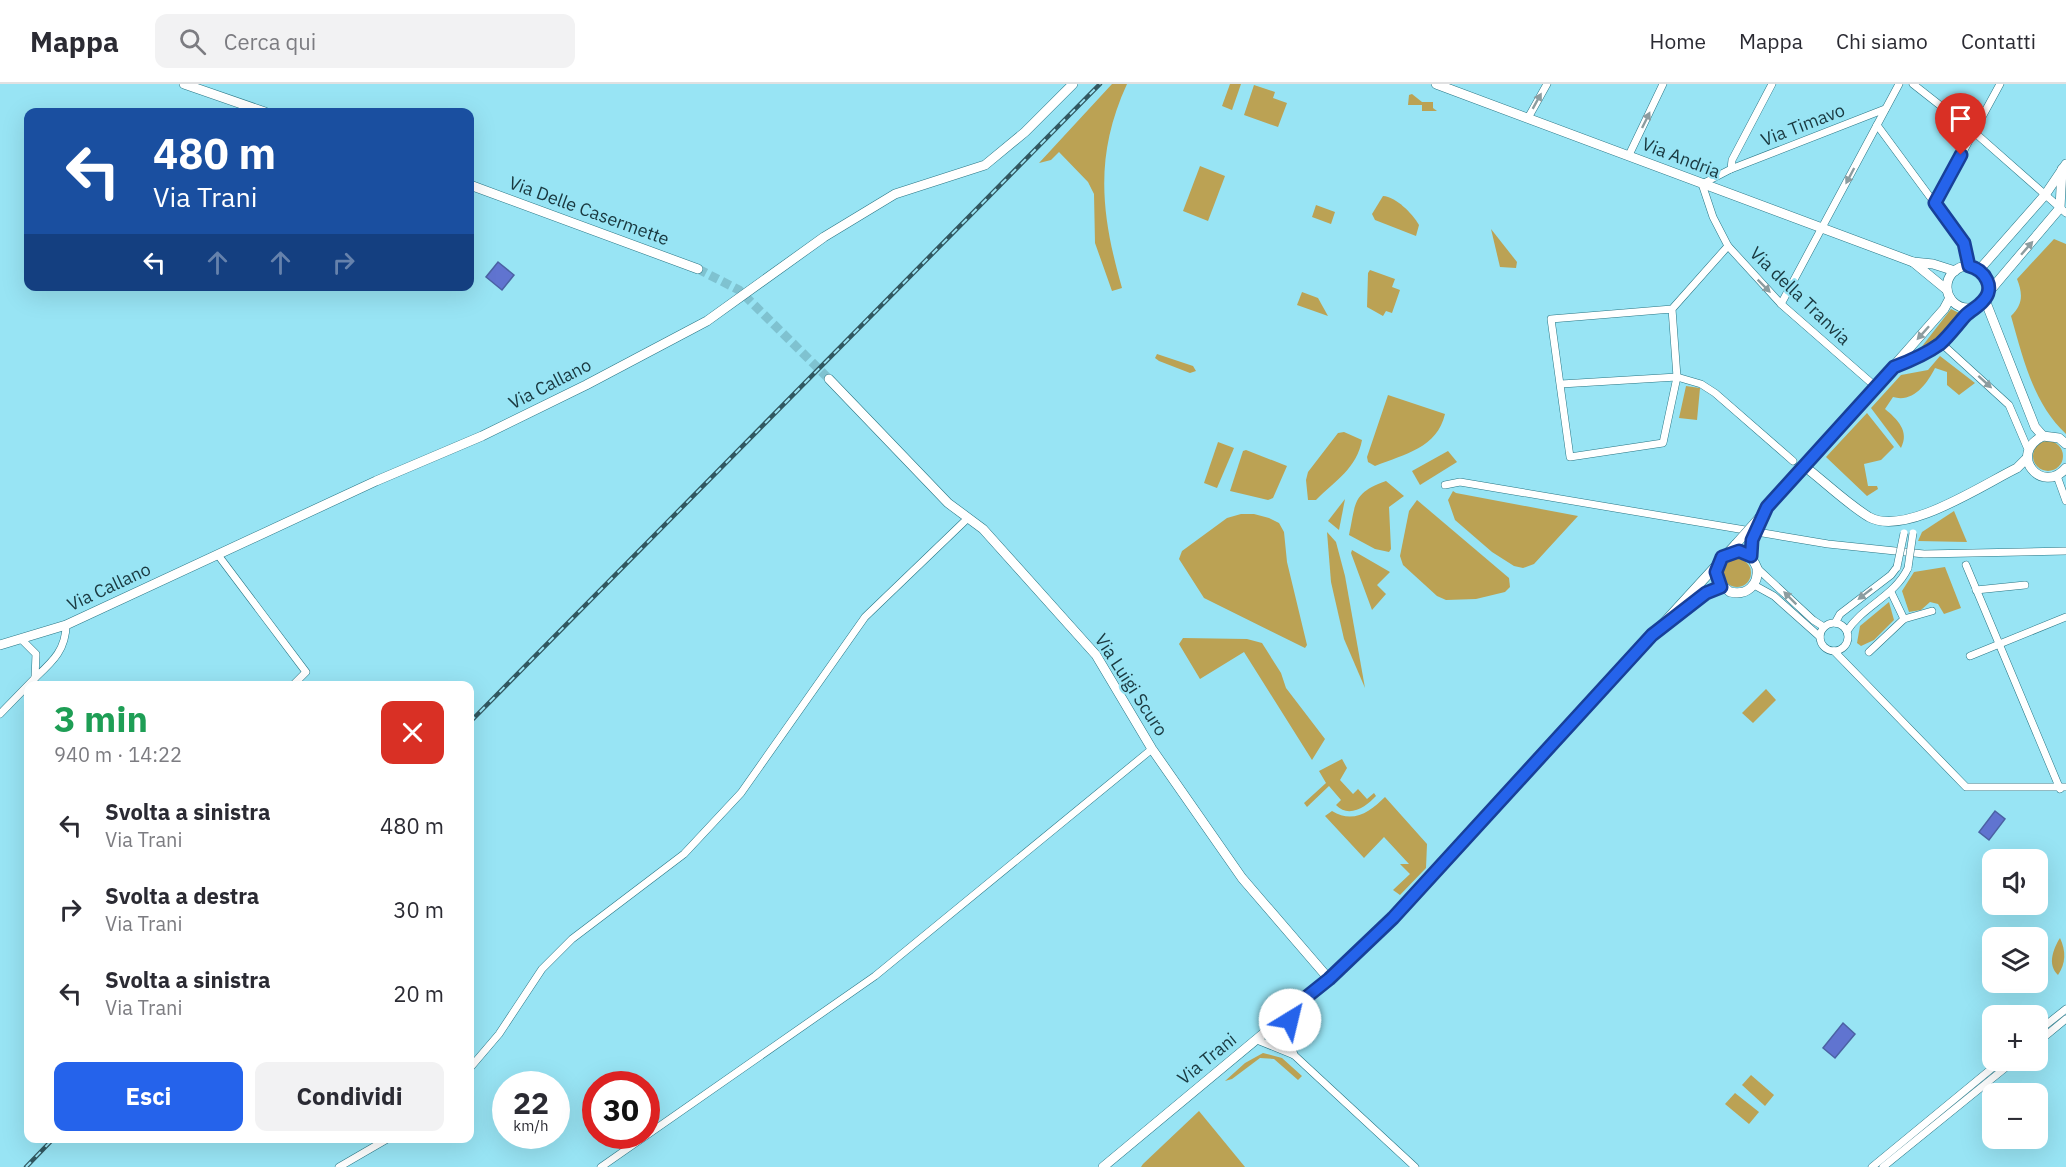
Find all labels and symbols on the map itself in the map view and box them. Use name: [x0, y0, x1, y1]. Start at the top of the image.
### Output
one-way arrow: [1532, 92, 1542, 109]
pin: [1935, 93, 1986, 155]
street label: Via Timavo: [1758, 98, 1848, 151]
one-way arrow: [1641, 111, 1650, 128]
street label: Via Andria: [1639, 132, 1724, 183]
one-way arrow: [1845, 168, 1855, 185]
street label: Via Delle Casermette: [506, 171, 673, 250]
one-way arrow: [2020, 241, 2033, 256]
street label: Via della Tranvia: [1745, 242, 1856, 350]
one-way arrow: [1756, 279, 1770, 293]
one-way arrow: [1917, 325, 1930, 340]
street label: Via Callano: [505, 353, 595, 414]
one-way arrow: [1977, 375, 1992, 389]
street label: Via Callano: [63, 557, 154, 616]
one-way arrow: [1858, 587, 1873, 599]
one-way arrow: [1784, 591, 1798, 605]
street label: Via Luigi Scuro: [1090, 629, 1173, 740]
position arrow: [1258, 988, 1322, 1052]
street label: Via Trani: [1172, 1028, 1241, 1089]
speed limit sign: 30: [582, 1071, 660, 1149]

